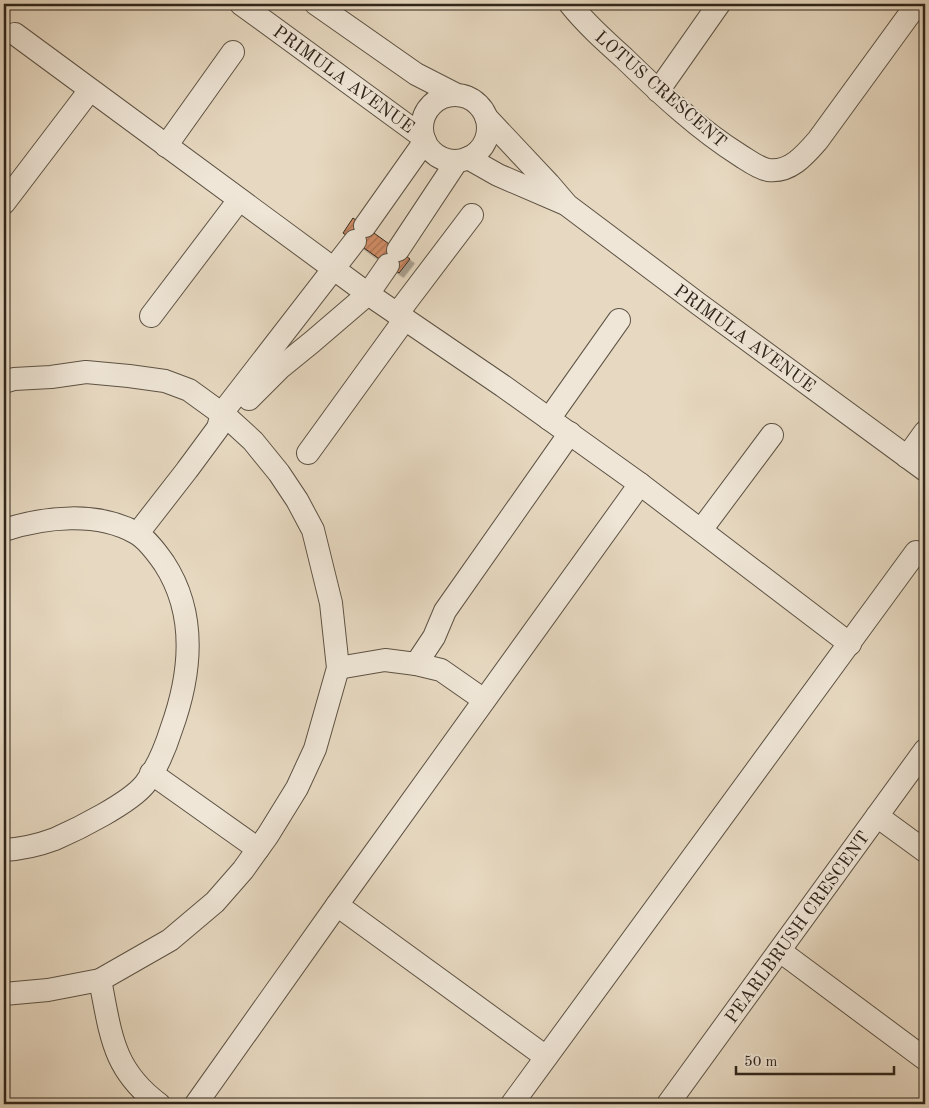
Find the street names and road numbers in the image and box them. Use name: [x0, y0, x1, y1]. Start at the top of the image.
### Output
street label: PRIMULA AVENUE: [270, 23, 417, 137]
street label: LOTUS CRESCENT: [591, 28, 729, 151]
street label: PRIMULA AVENUE: [671, 282, 818, 396]
street label: PEARLBRUSH CRESCENT: [722, 828, 873, 1027]

